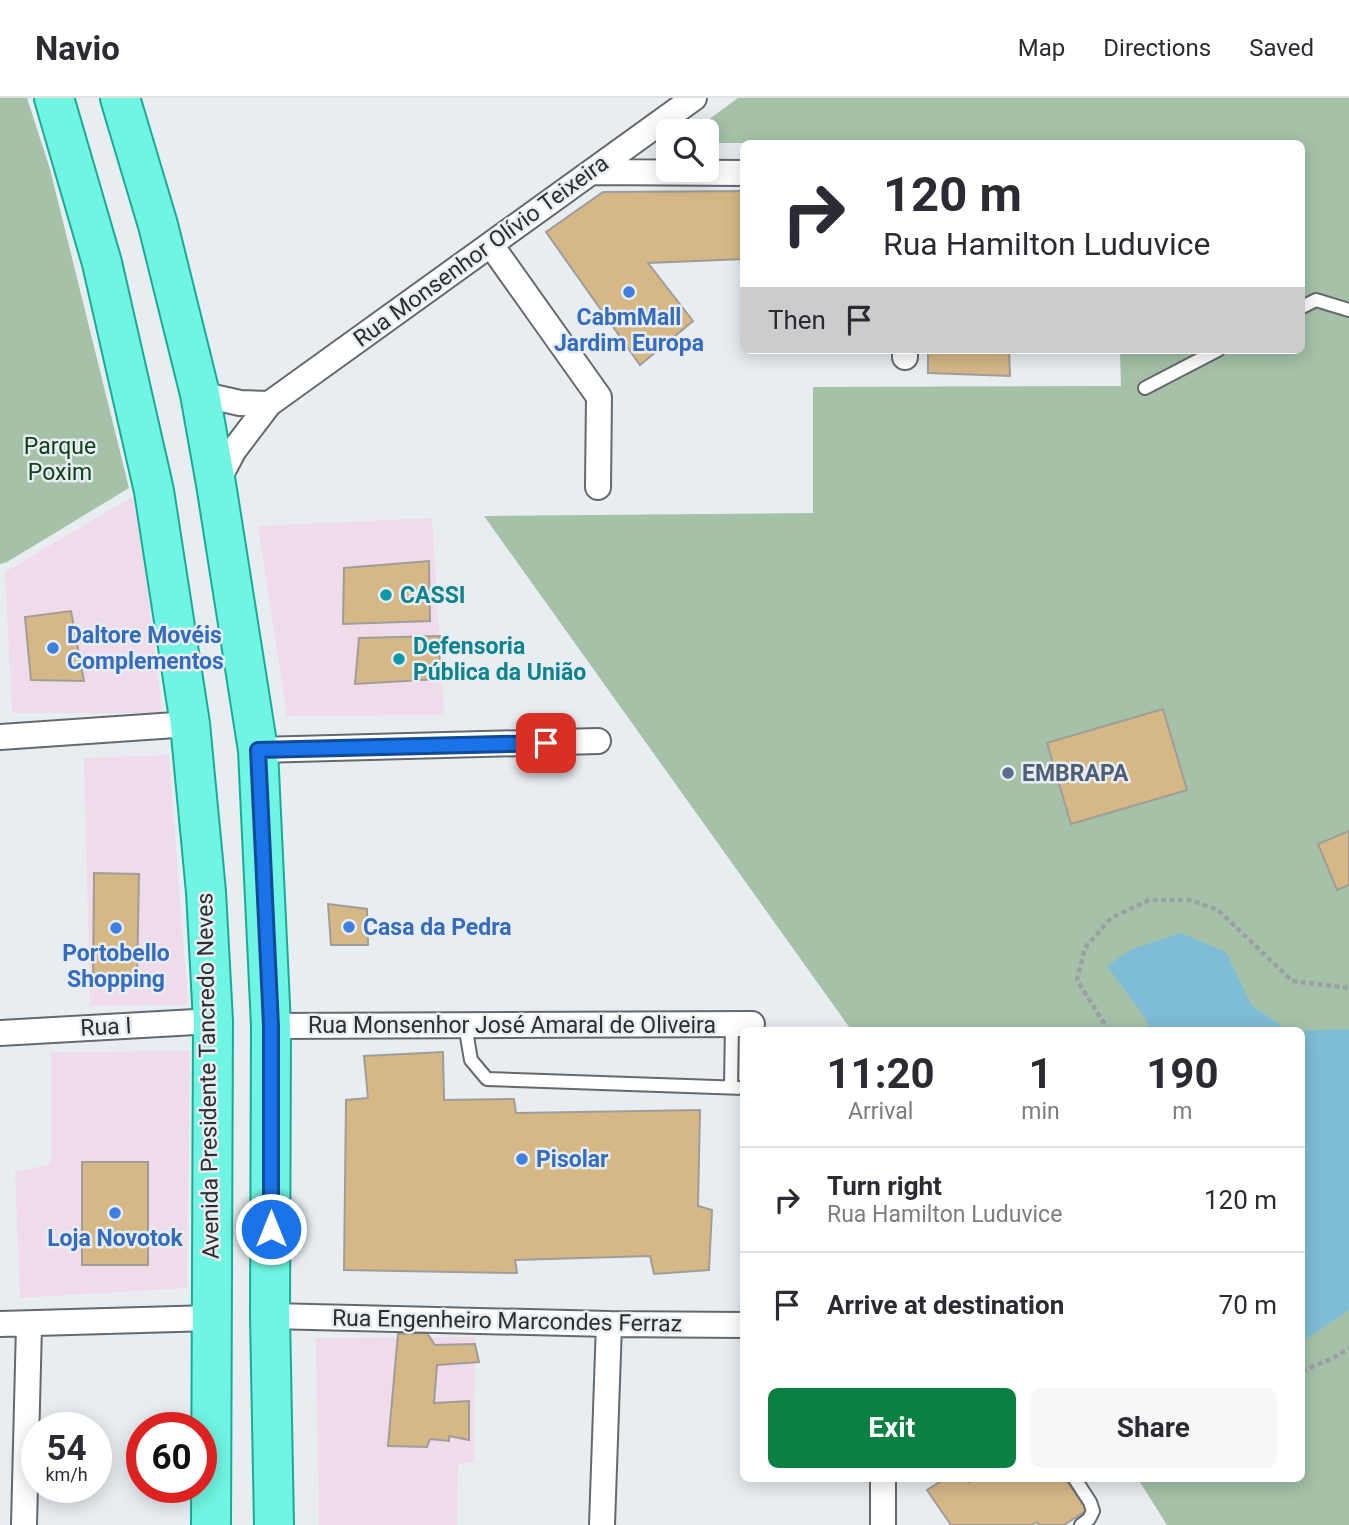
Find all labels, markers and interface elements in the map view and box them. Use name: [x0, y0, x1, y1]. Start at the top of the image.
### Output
text: Navio: [35, 29, 120, 68]
text: Map: [1018, 34, 1065, 62]
text: Directions: [1103, 34, 1211, 62]
text: Saved: [1249, 34, 1314, 62]
map controls: [656, 119, 719, 182]
button: search: [656, 119, 719, 182]
street label: Rua Monsenhor Olívio Teixeira: [348, 149, 614, 353]
text: 120 m: [883, 166, 1022, 223]
icon: right: [768, 168, 859, 259]
text: Rua Hamilton Luduvice: [883, 225, 1210, 263]
marker: CabmMall Jardim Europa: [621, 284, 637, 300]
icon: arrive: [840, 301, 878, 339]
place label: CabmMall Jardim Europa: [554, 304, 704, 357]
text: Then: [768, 305, 826, 335]
park label: Parque Poxim: [24, 433, 96, 486]
place label: CASSI: [400, 582, 466, 609]
marker: CASSI: [378, 587, 394, 603]
place label: Daltore Movéis Complementos: [67, 622, 224, 675]
place label: Defensoria Pública da União: [413, 633, 586, 686]
marker: Daltore Movéis Complementos: [45, 640, 61, 656]
marker: Defensoria Pública da União: [391, 651, 407, 667]
pin: [516, 713, 576, 773]
icon: arrive: [527, 724, 565, 762]
place label: EMBRAPA: [1022, 760, 1129, 787]
marker: EMBRAPA: [1000, 765, 1016, 781]
street label: Avenida Presidente Tancredo Neves: [191, 893, 225, 1259]
place label: Casa da Pedra: [363, 914, 512, 941]
marker: Casa da Pedra: [341, 919, 357, 935]
marker: Portobello Shopping: [108, 920, 124, 936]
place label: Portobello Shopping: [62, 940, 170, 993]
street label: Rua I: [80, 1012, 132, 1042]
street label: Rua Monsenhor José Amaral de Oliveira: [308, 1012, 716, 1039]
text: 11:20: [827, 1049, 935, 1098]
text: 1: [1028, 1049, 1053, 1098]
text: 190: [1146, 1049, 1219, 1098]
text: Arrival: [848, 1098, 913, 1125]
text: min: [1021, 1098, 1060, 1125]
text: m: [1172, 1098, 1192, 1125]
place label: Pisolar: [536, 1146, 609, 1173]
marker: Pisolar: [514, 1151, 530, 1167]
text: Turn right: [827, 1171, 942, 1201]
icon: right: [768, 1181, 806, 1219]
text: 120 m: [1204, 1185, 1277, 1215]
position arrow: [234, 1192, 308, 1266]
text: Rua Hamilton Luduvice: [827, 1201, 1062, 1228]
marker: Loja Novotok: [107, 1205, 123, 1221]
place label: Loja Novotok: [47, 1225, 184, 1252]
icon: arrive: [768, 1286, 806, 1324]
text: Arrive at destination: [827, 1290, 1064, 1320]
text: 70 m: [1219, 1290, 1277, 1320]
street label: Rua Engenheiro Marcondes Ferraz: [332, 1304, 682, 1338]
button: Exit: [768, 1388, 1016, 1468]
button: Share: [1030, 1388, 1277, 1468]
speed limit sign: 60: [126, 1412, 217, 1503]
text: 54: [46, 1428, 87, 1469]
text: km/h: [45, 1464, 88, 1485]

